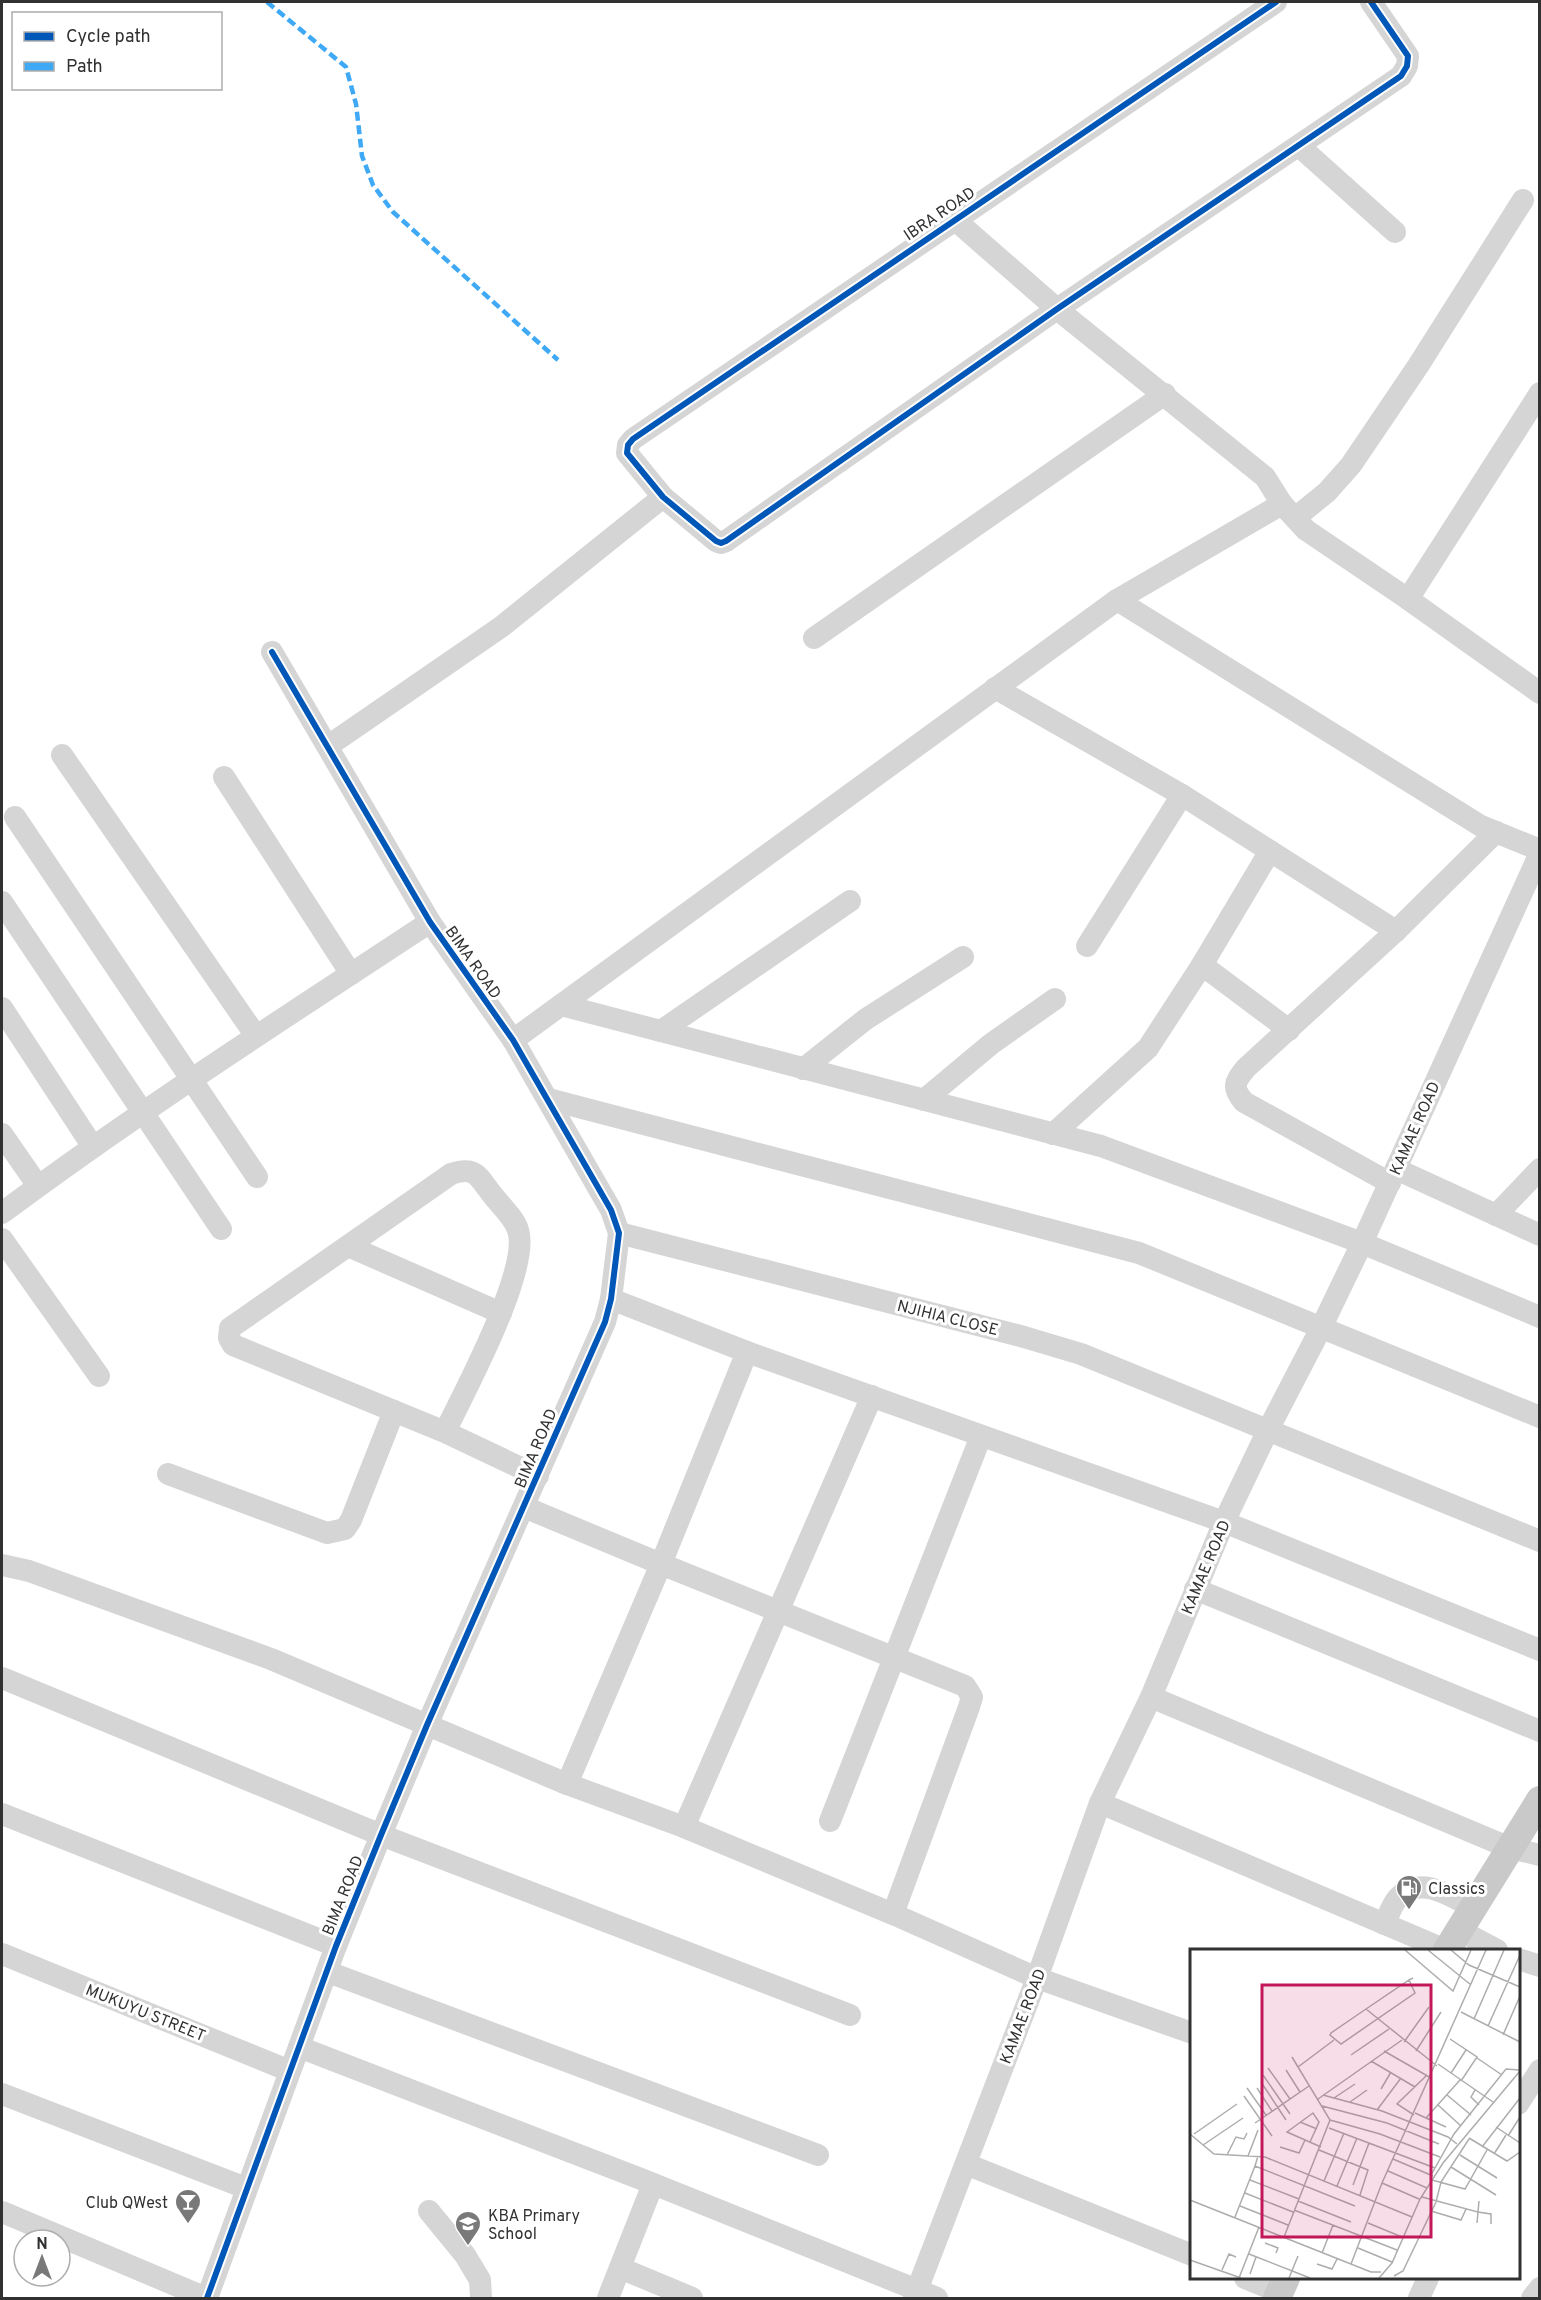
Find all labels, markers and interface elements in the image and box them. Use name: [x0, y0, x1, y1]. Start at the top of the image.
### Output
legend: [12, 12, 222, 90]
text: Cycle path: [66, 26, 151, 49]
text: Path: [66, 56, 103, 79]
street label: IBRA ROAD: [900, 183, 980, 246]
street label: BIMA ROAD: [440, 923, 505, 1003]
street label: KAMAE ROAD: [1386, 1079, 1445, 1179]
street label: NJIHIA CLOSE: [895, 1297, 1000, 1341]
street label: BIMA ROAD: [511, 1406, 563, 1492]
street label: KAMAE ROAD: [1178, 1518, 1236, 1618]
street label: BIMA ROAD: [319, 1853, 369, 1939]
fuel station icon: Classics: [1394, 1873, 1424, 1911]
place label: Classics: [1428, 1880, 1485, 1900]
inset map: [1190, 1949, 1520, 2279]
street label: KAMAE ROAD: [997, 1966, 1051, 2067]
street label: MUKUYU STREET: [82, 1981, 208, 2047]
bar icon: Club QWest: [173, 2187, 203, 2225]
place label: Club QWest: [86, 2194, 168, 2214]
place label: KBA Primary School: [488, 2207, 580, 2245]
school or university icon: KBA Primary School: [453, 2209, 483, 2247]
north arrow: [12, 2228, 72, 2288]
text: N: [36, 2235, 48, 2255]

